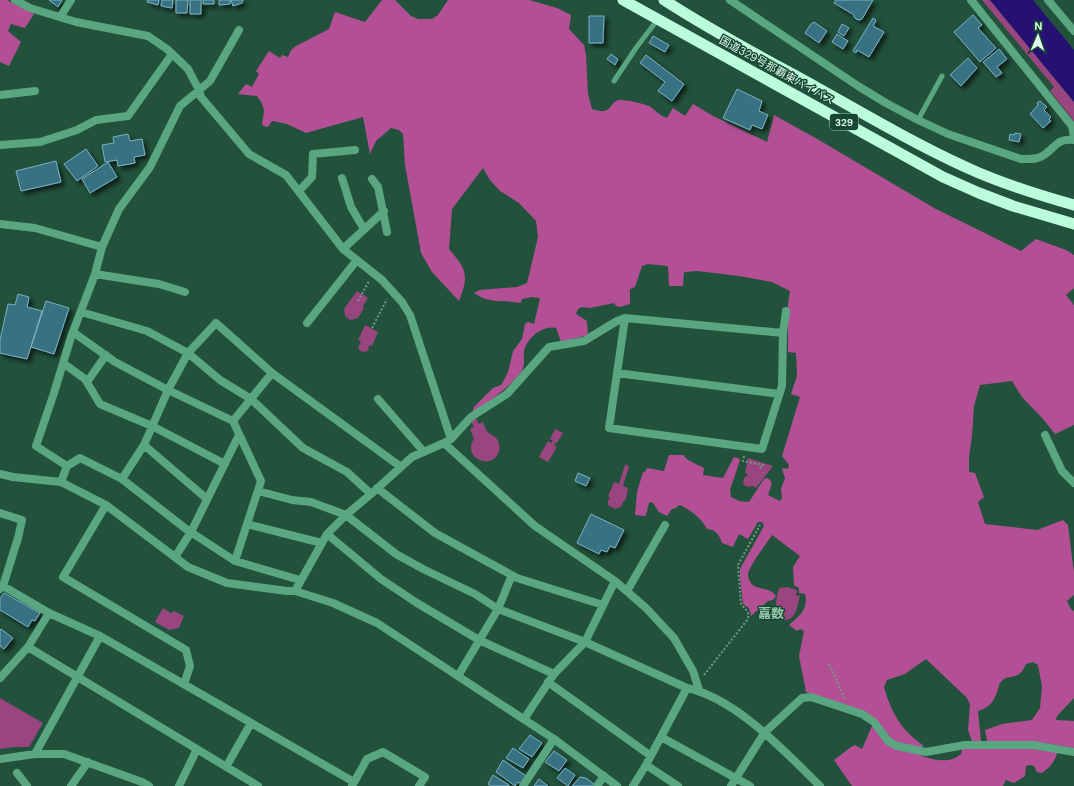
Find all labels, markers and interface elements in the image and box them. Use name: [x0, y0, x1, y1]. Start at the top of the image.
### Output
north arrow: [1018, 16, 1058, 56]
text: N: [1034, 19, 1043, 33]
street label: 国道329号那覇東バイパス: [717, 33, 837, 107]
road number: 329: [830, 114, 858, 130]
district label: 嘉数: [758, 605, 784, 622]

